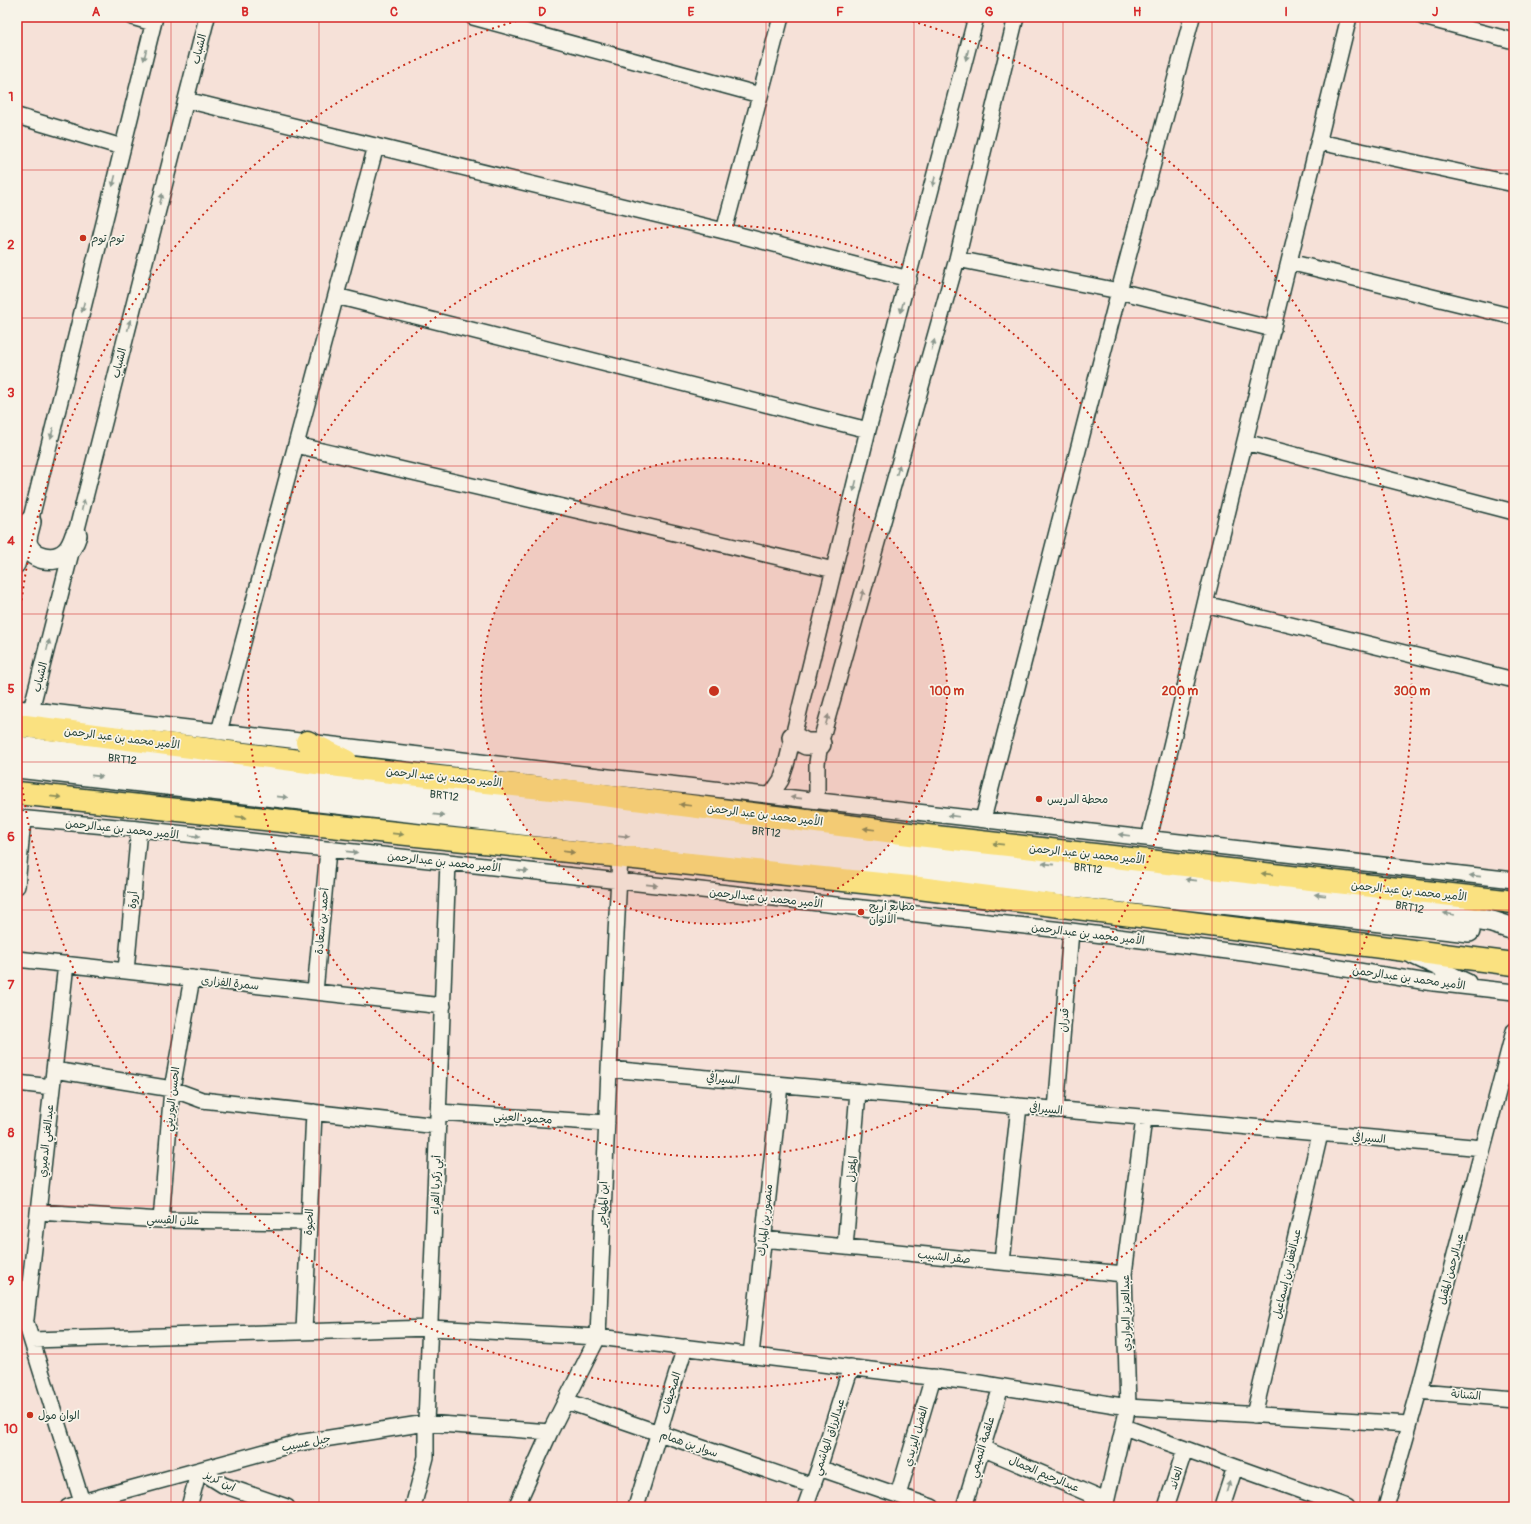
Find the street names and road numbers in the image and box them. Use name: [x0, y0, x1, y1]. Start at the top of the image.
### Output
street label: الشباب: [189, 32, 210, 66]
street label: الشباب: [109, 346, 130, 380]
street label: الشباب: [30, 660, 51, 694]
street label: الأمير محمد بن عبد الرحمن: [63, 723, 181, 753]
street label: BRT12: [107, 751, 138, 767]
street label: الأمير محمد بن عبد الرحمن: [385, 763, 503, 791]
street label: BRT12: [429, 787, 460, 803]
street label: الأمير محمد بن عبد الرحمن: [706, 800, 824, 830]
street label: الأمير محمد بن عبدالرحمن: [65, 816, 179, 842]
street label: BRT12: [751, 824, 781, 840]
street label: الأمير محمد بن عبد الرحمن: [1028, 840, 1146, 868]
street label: الأمير محمد بن عبدالرحمن: [387, 849, 501, 875]
street label: BRT12: [1073, 860, 1103, 876]
street label: الأمير محمد بن عبد الرحمن: [1350, 877, 1468, 905]
street label: الأمير محمد بن عبدالرحمن: [709, 885, 823, 911]
street label: أحمد بن سعادة: [313, 887, 332, 955]
street label: أروة: [126, 890, 140, 909]
street label: BRT12: [1394, 898, 1425, 916]
street label: الأمير محمد بن عبدالرحمن: [1031, 920, 1145, 948]
street label: الأمير محمد بن عبدالرحمن: [1352, 963, 1466, 993]
street label: سمرة الفزارى: [200, 973, 260, 993]
street label: قدران: [1056, 1007, 1072, 1033]
street label: الحسن البوريني: [162, 1066, 186, 1133]
street label: السيرافي: [706, 1069, 741, 1088]
street label: السيرافي: [1029, 1099, 1064, 1118]
street label: عبدالغني الدميري: [36, 1104, 60, 1178]
street label: محمود العيني: [493, 1109, 553, 1131]
street label: السيرافي: [1352, 1128, 1387, 1147]
street label: أبي زكريا الفراء: [428, 1155, 448, 1215]
street label: المغزل: [844, 1155, 860, 1183]
street label: ابن المهاجر: [596, 1181, 611, 1228]
street label: منصور بن المبارك: [755, 1183, 776, 1257]
street label: الحبوة: [302, 1208, 317, 1236]
street label: علان القيسي: [146, 1213, 200, 1231]
street label: عبدالغفار بن إسماعيل: [1270, 1228, 1305, 1321]
street label: عبدالرحمن المقبل: [1435, 1232, 1468, 1306]
street label: صقر الشبيب: [917, 1248, 971, 1267]
street label: عبدالعزيز البواردي: [1119, 1274, 1135, 1351]
street label: الصحيفات: [658, 1370, 684, 1416]
street label: الشنانة: [1450, 1387, 1482, 1403]
street label: عبدالرزاق الهاشمي: [810, 1397, 851, 1478]
street label: الفضل اليزيدي: [901, 1404, 933, 1468]
street label: علقمة التميمي: [967, 1415, 1001, 1480]
street label: سوار بن همام: [658, 1428, 720, 1462]
street label: جبل عسيب: [280, 1432, 332, 1455]
street label: عبدالرحيم الجمال: [1006, 1453, 1081, 1496]
street label: العاند: [1166, 1465, 1186, 1491]
street label: ابن كريز: [201, 1467, 238, 1495]

